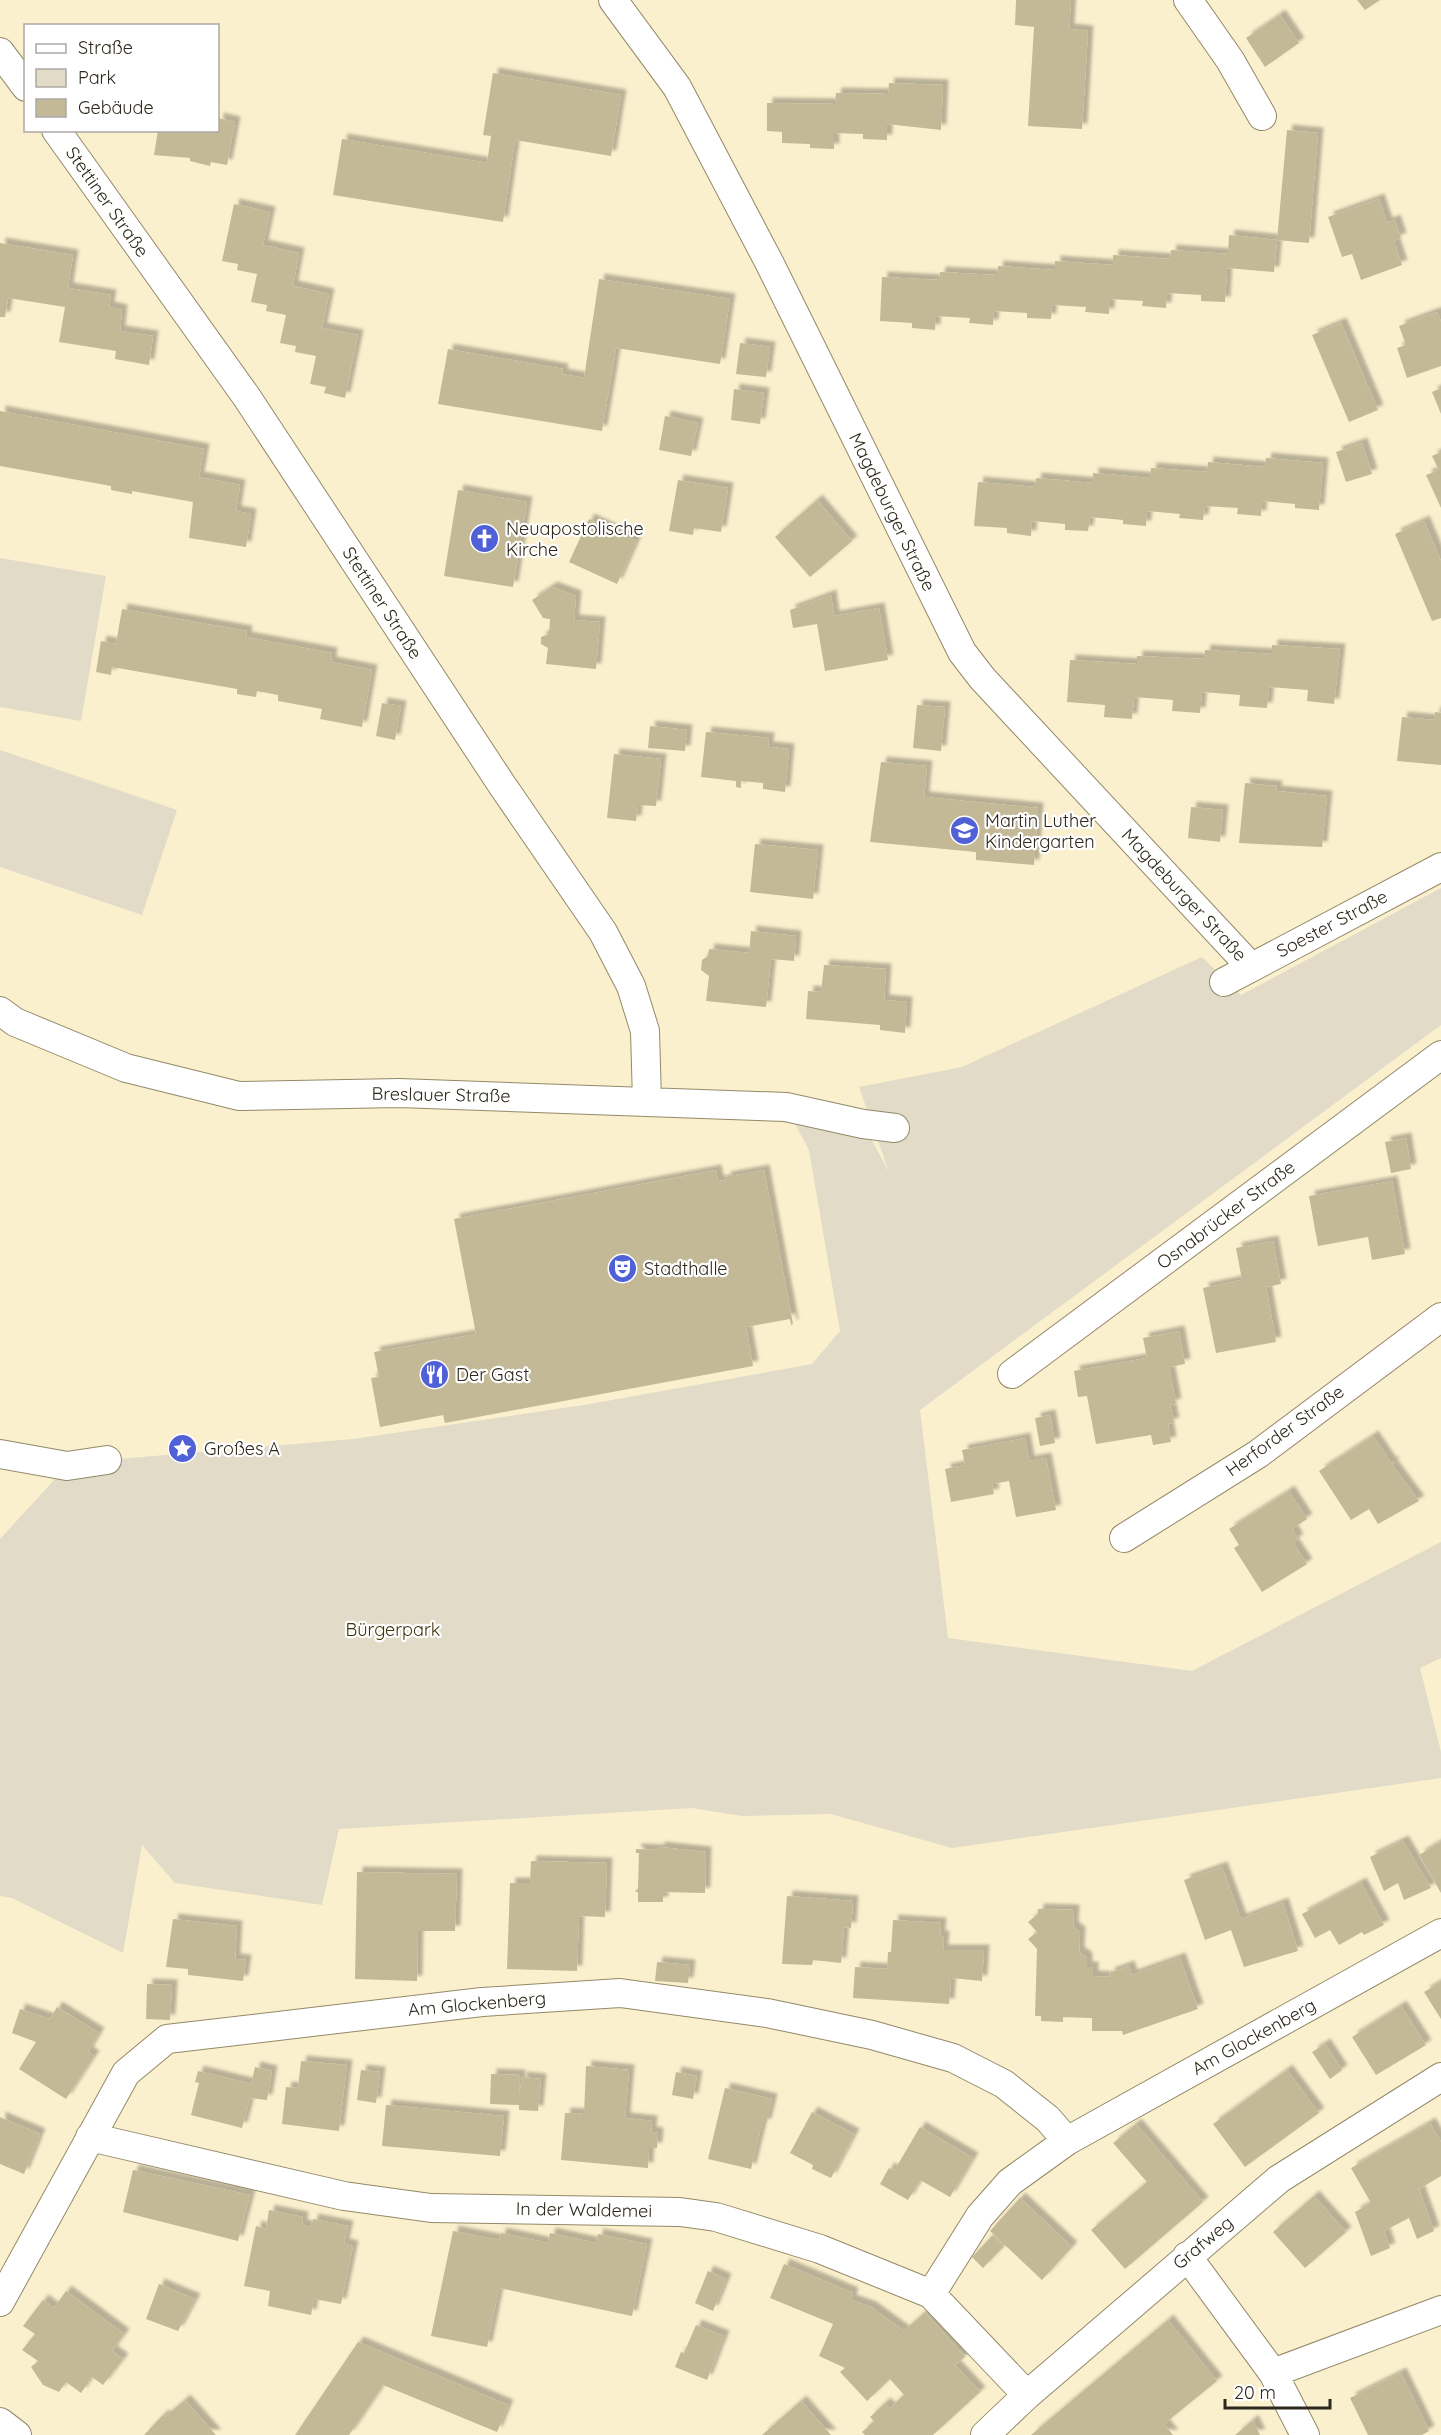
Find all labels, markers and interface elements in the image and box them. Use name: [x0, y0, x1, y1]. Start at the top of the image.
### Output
legend: [24, 24, 219, 132]
text: Straße: [78, 36, 133, 59]
text: Park: [78, 66, 116, 89]
text: Gebäude: [78, 96, 154, 119]
street label: Stettiner Straße: [61, 142, 154, 261]
street label: Magdeburger Straße: [844, 429, 941, 595]
place label: Neuapostolische Kirche: [506, 517, 644, 561]
church icon: Neuapostolische Kirche: [469, 523, 501, 555]
street label: Stettiner Straße: [337, 542, 427, 663]
place label: Martin Luther Kindergarten: [985, 809, 1096, 853]
school or university icon: Martin Luther Kindergarten: [948, 815, 980, 847]
street label: Magdeburger Straße: [1117, 823, 1252, 966]
street label: Soester Straße: [1272, 885, 1391, 962]
street label: Breslauer Straße: [371, 1082, 511, 1107]
street label: Osnabrücker Straße: [1152, 1155, 1299, 1274]
theatre icon: Stadthalle: [607, 1253, 639, 1285]
place label: Stadthalle: [644, 1257, 728, 1280]
restaurant icon: Der Gast: [419, 1359, 451, 1391]
place label: Der Gast: [456, 1363, 529, 1386]
street label: Herforder Straße: [1221, 1380, 1349, 1481]
place icon: Großes A: [167, 1433, 199, 1465]
place label: Großes A: [204, 1437, 280, 1460]
park label: Bürgerpark: [346, 1618, 440, 1641]
street label: Am Glockenberg: [407, 1986, 547, 2021]
street label: Am Glockenberg: [1188, 1993, 1320, 2080]
street label: In der Waldemei: [516, 2197, 652, 2222]
street label: Grafweg: [1168, 2211, 1237, 2274]
scale bar: [1225, 2372, 1330, 2410]
text: 20 m: [1234, 2381, 1276, 2404]

